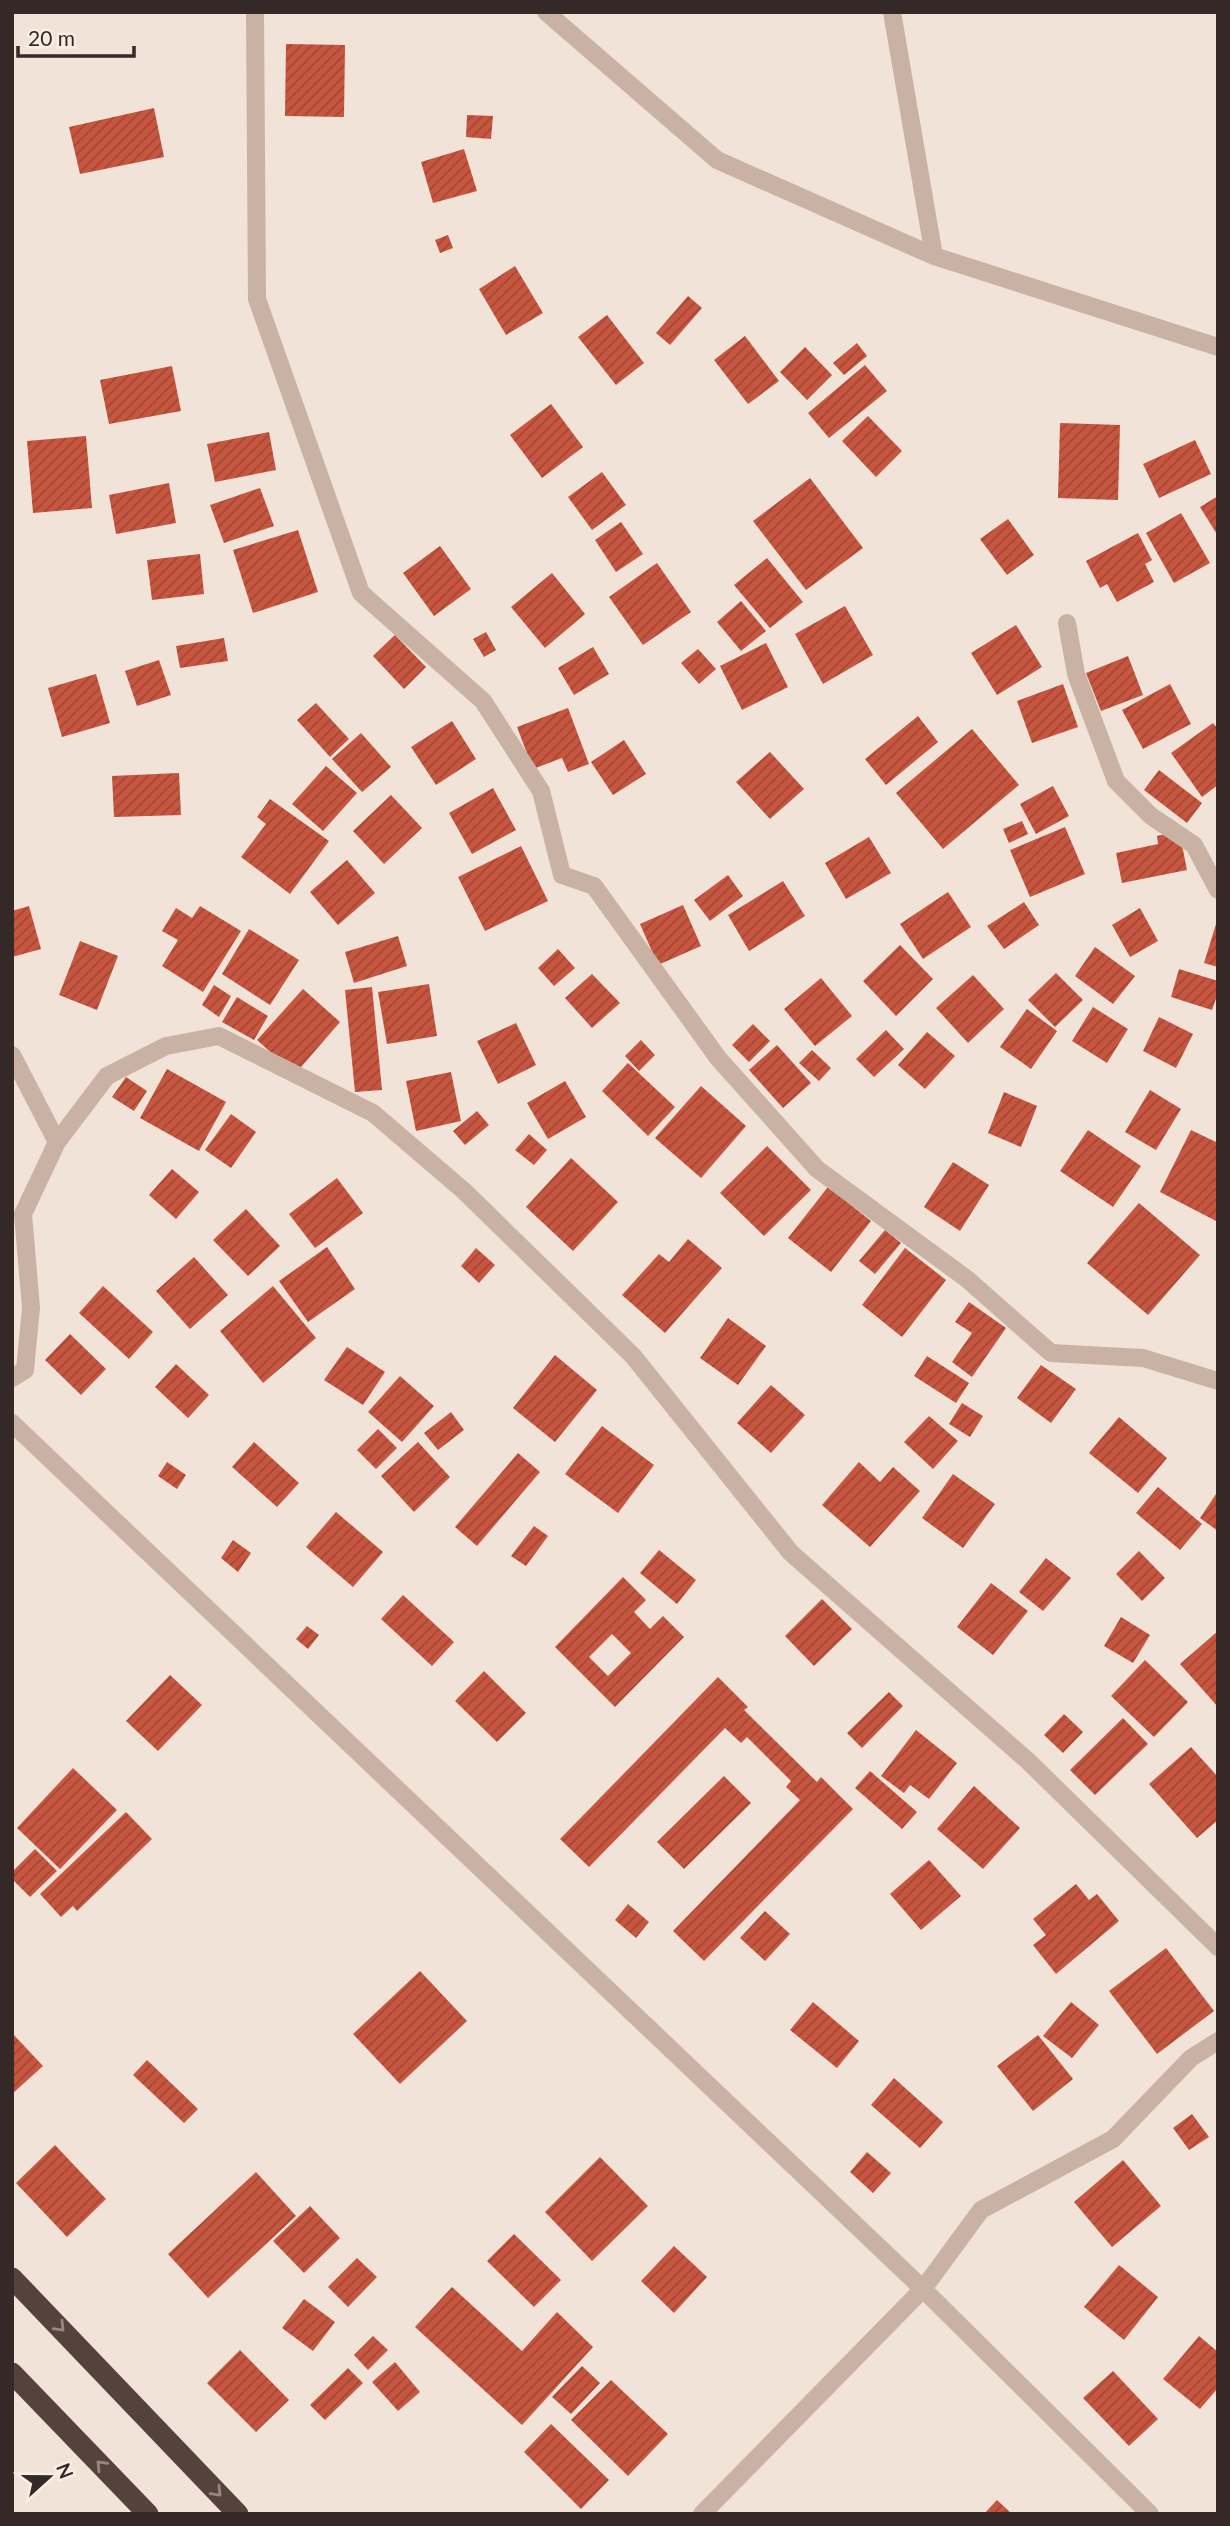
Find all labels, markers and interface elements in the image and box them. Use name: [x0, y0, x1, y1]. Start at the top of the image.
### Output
scale bar: [18, 14, 133, 58]
text: 20 m: [28, 25, 75, 50]
one-way arrow: [51, 2319, 64, 2332]
north arrow: [14, 2442, 84, 2512]
text: N: [52, 2460, 79, 2482]
one-way arrow: [96, 2460, 109, 2473]
one-way arrow: [208, 2484, 221, 2497]

